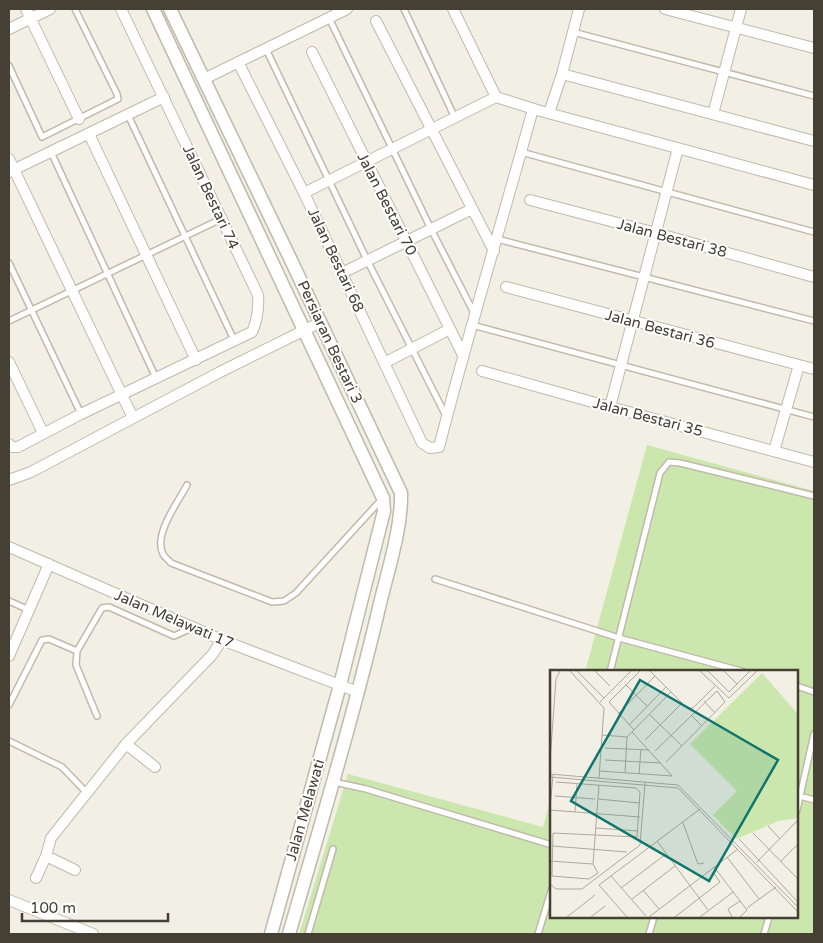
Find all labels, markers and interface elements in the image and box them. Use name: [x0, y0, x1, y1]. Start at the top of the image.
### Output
street label: Jalan Bestari 74: [179, 142, 243, 252]
street label: Jalan Bestari 70: [353, 150, 421, 258]
street label: Jalan Bestari 68: [304, 205, 368, 315]
street label: Jalan Bestari 38: [615, 215, 729, 261]
street label: Persiaran Bestari 3: [294, 278, 366, 406]
street label: Jalan Bestari 36: [603, 306, 717, 352]
street label: Jalan Bestari 35: [591, 394, 705, 440]
street label: Jalan Melawati 17: [112, 586, 236, 652]
inset map: [550, 670, 798, 918]
street label: Jalan Melawati: [282, 757, 328, 863]
scale bar: [22, 890, 169, 922]
text: 100 m: [30, 899, 76, 917]

